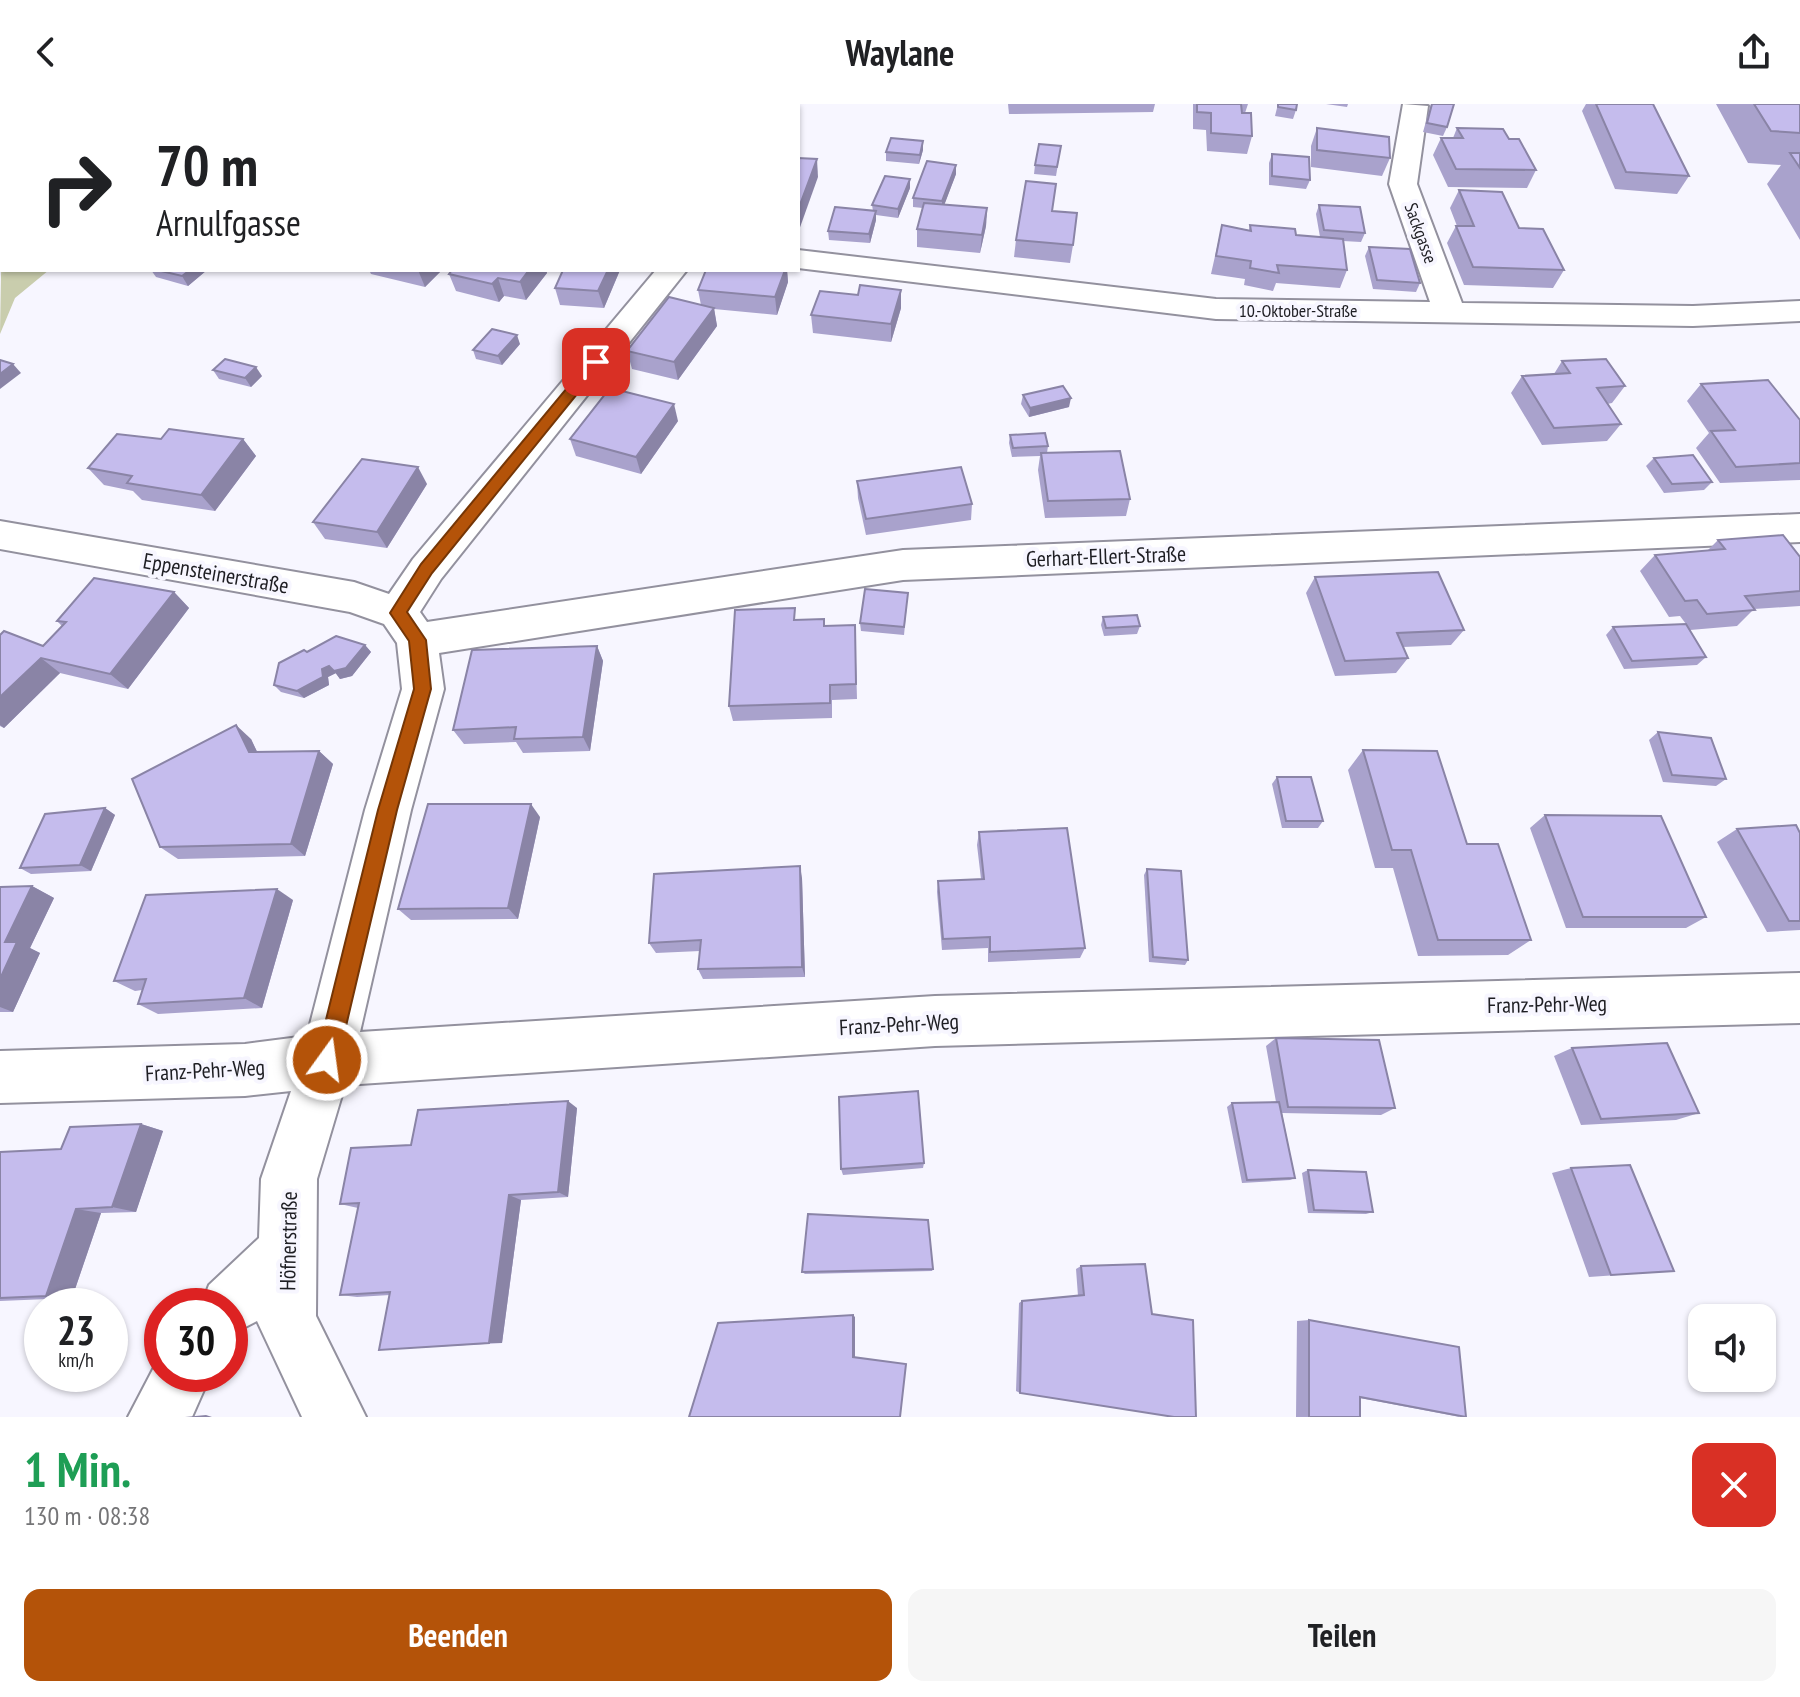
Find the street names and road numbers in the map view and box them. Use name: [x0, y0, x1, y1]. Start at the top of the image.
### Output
street label: Sackgasse: [1399, 200, 1443, 266]
street label: 10.-Oktober-Straße: [1239, 299, 1357, 322]
street label: Gerhart-Ellert-Straße: [1025, 539, 1187, 573]
street label: Eppensteinerstraße: [141, 546, 291, 600]
street label: Franz-Pehr-Weg: [1487, 989, 1607, 1019]
street label: Franz-Pehr-Weg: [838, 1007, 960, 1041]
street label: Franz-Pehr-Weg: [144, 1053, 266, 1087]
street label: Höfnerstraße: [273, 1191, 303, 1291]

